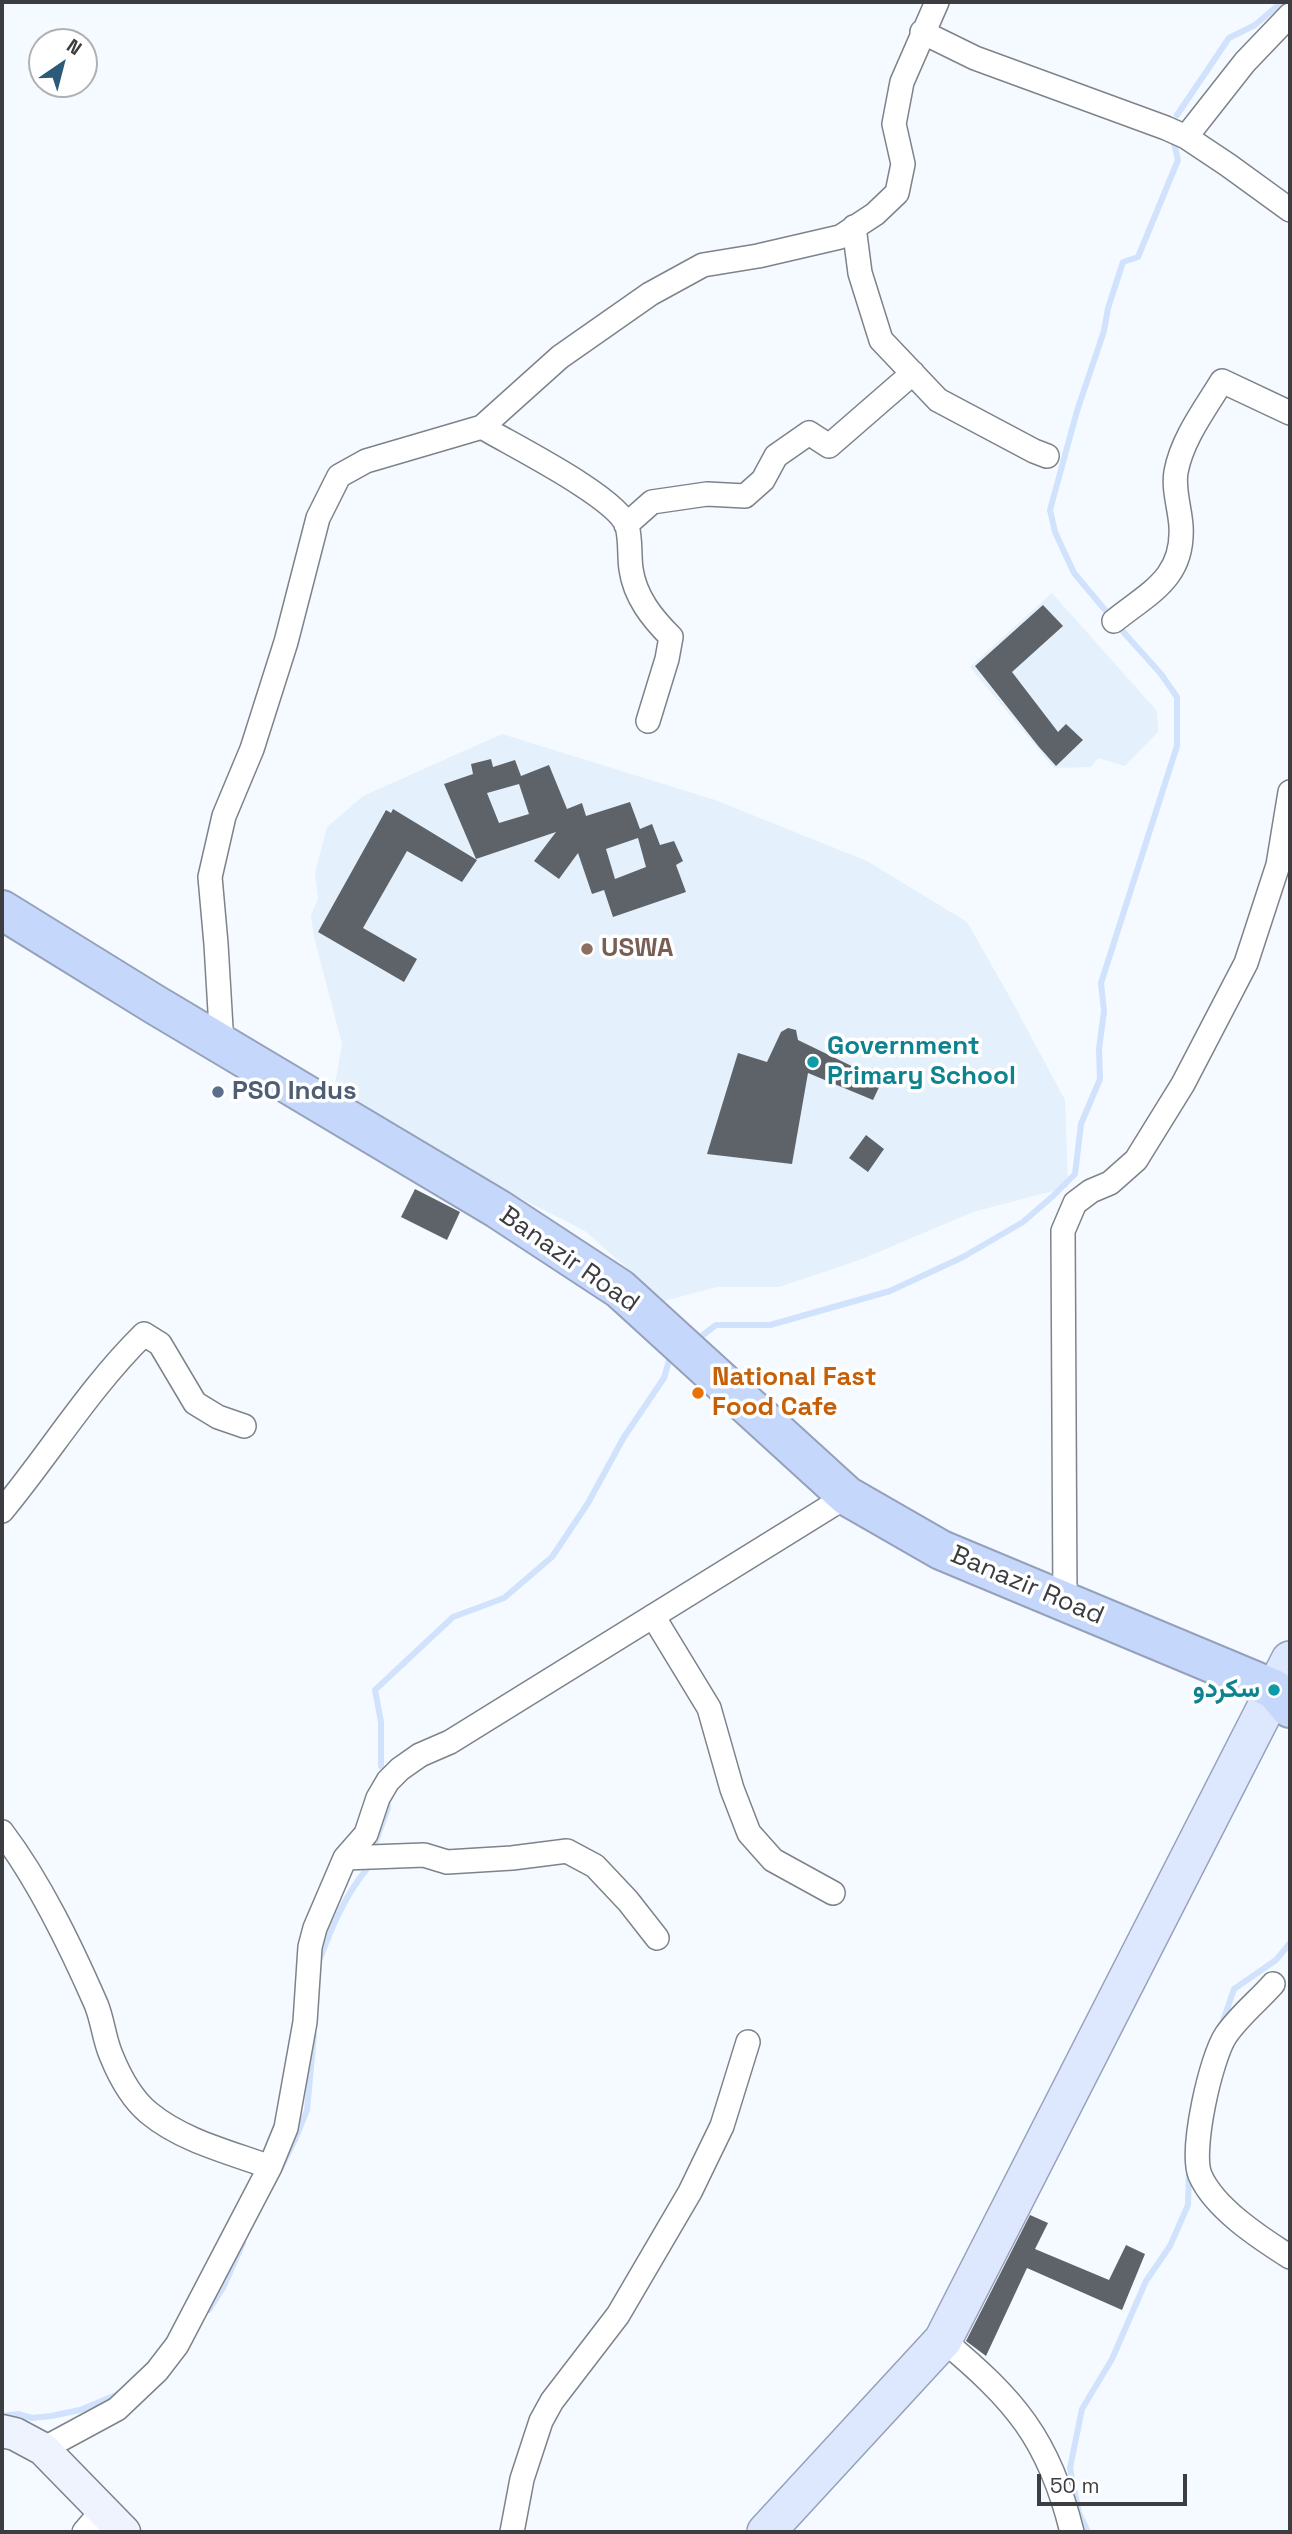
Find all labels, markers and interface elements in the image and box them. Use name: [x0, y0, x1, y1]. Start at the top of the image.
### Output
north arrow: [28, 28, 98, 98]
text: N: [62, 33, 87, 61]
place label: USWA: [601, 933, 674, 965]
marker: USWA: [579, 941, 595, 957]
place label: Government Primary School: [827, 1031, 1016, 1092]
marker: Government Primary School: [805, 1054, 821, 1070]
place label: PSO Indus: [232, 1076, 357, 1108]
marker: PSO Indus: [210, 1084, 226, 1100]
street label: Banazir Road: [493, 1200, 645, 1320]
place label: National Fast Food Cafe: [712, 1362, 877, 1424]
marker: National Fast Food Cafe: [690, 1385, 706, 1401]
street label: Banazir Road: [946, 1540, 1108, 1632]
place label: سکردو: [1193, 1674, 1260, 1706]
marker: سکردو: [1266, 1682, 1282, 1698]
scale bar: [1040, 2460, 1190, 2504]
text: 50 m: [1050, 2472, 1100, 2499]

